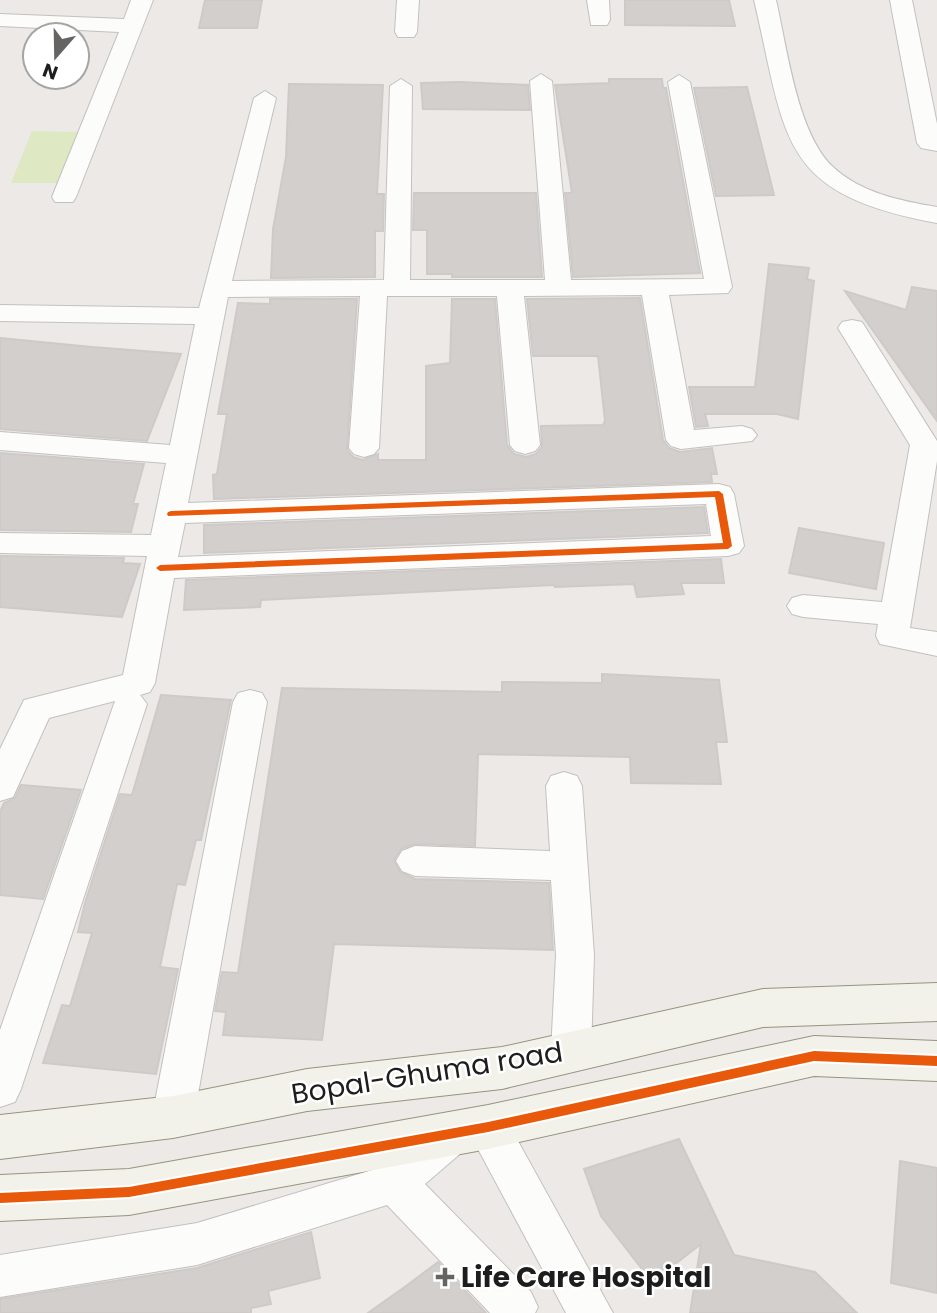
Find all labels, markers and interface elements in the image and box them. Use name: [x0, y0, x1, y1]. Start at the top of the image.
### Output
north arrow: [21, 21, 91, 91]
text: N: [39, 56, 62, 87]
street label: Bopal-Ghuma road: [288, 1032, 566, 1114]
place label: Life Care Hospital: [461, 1258, 711, 1297]
marker: Life Care Hospital: [435, 1267, 455, 1287]

